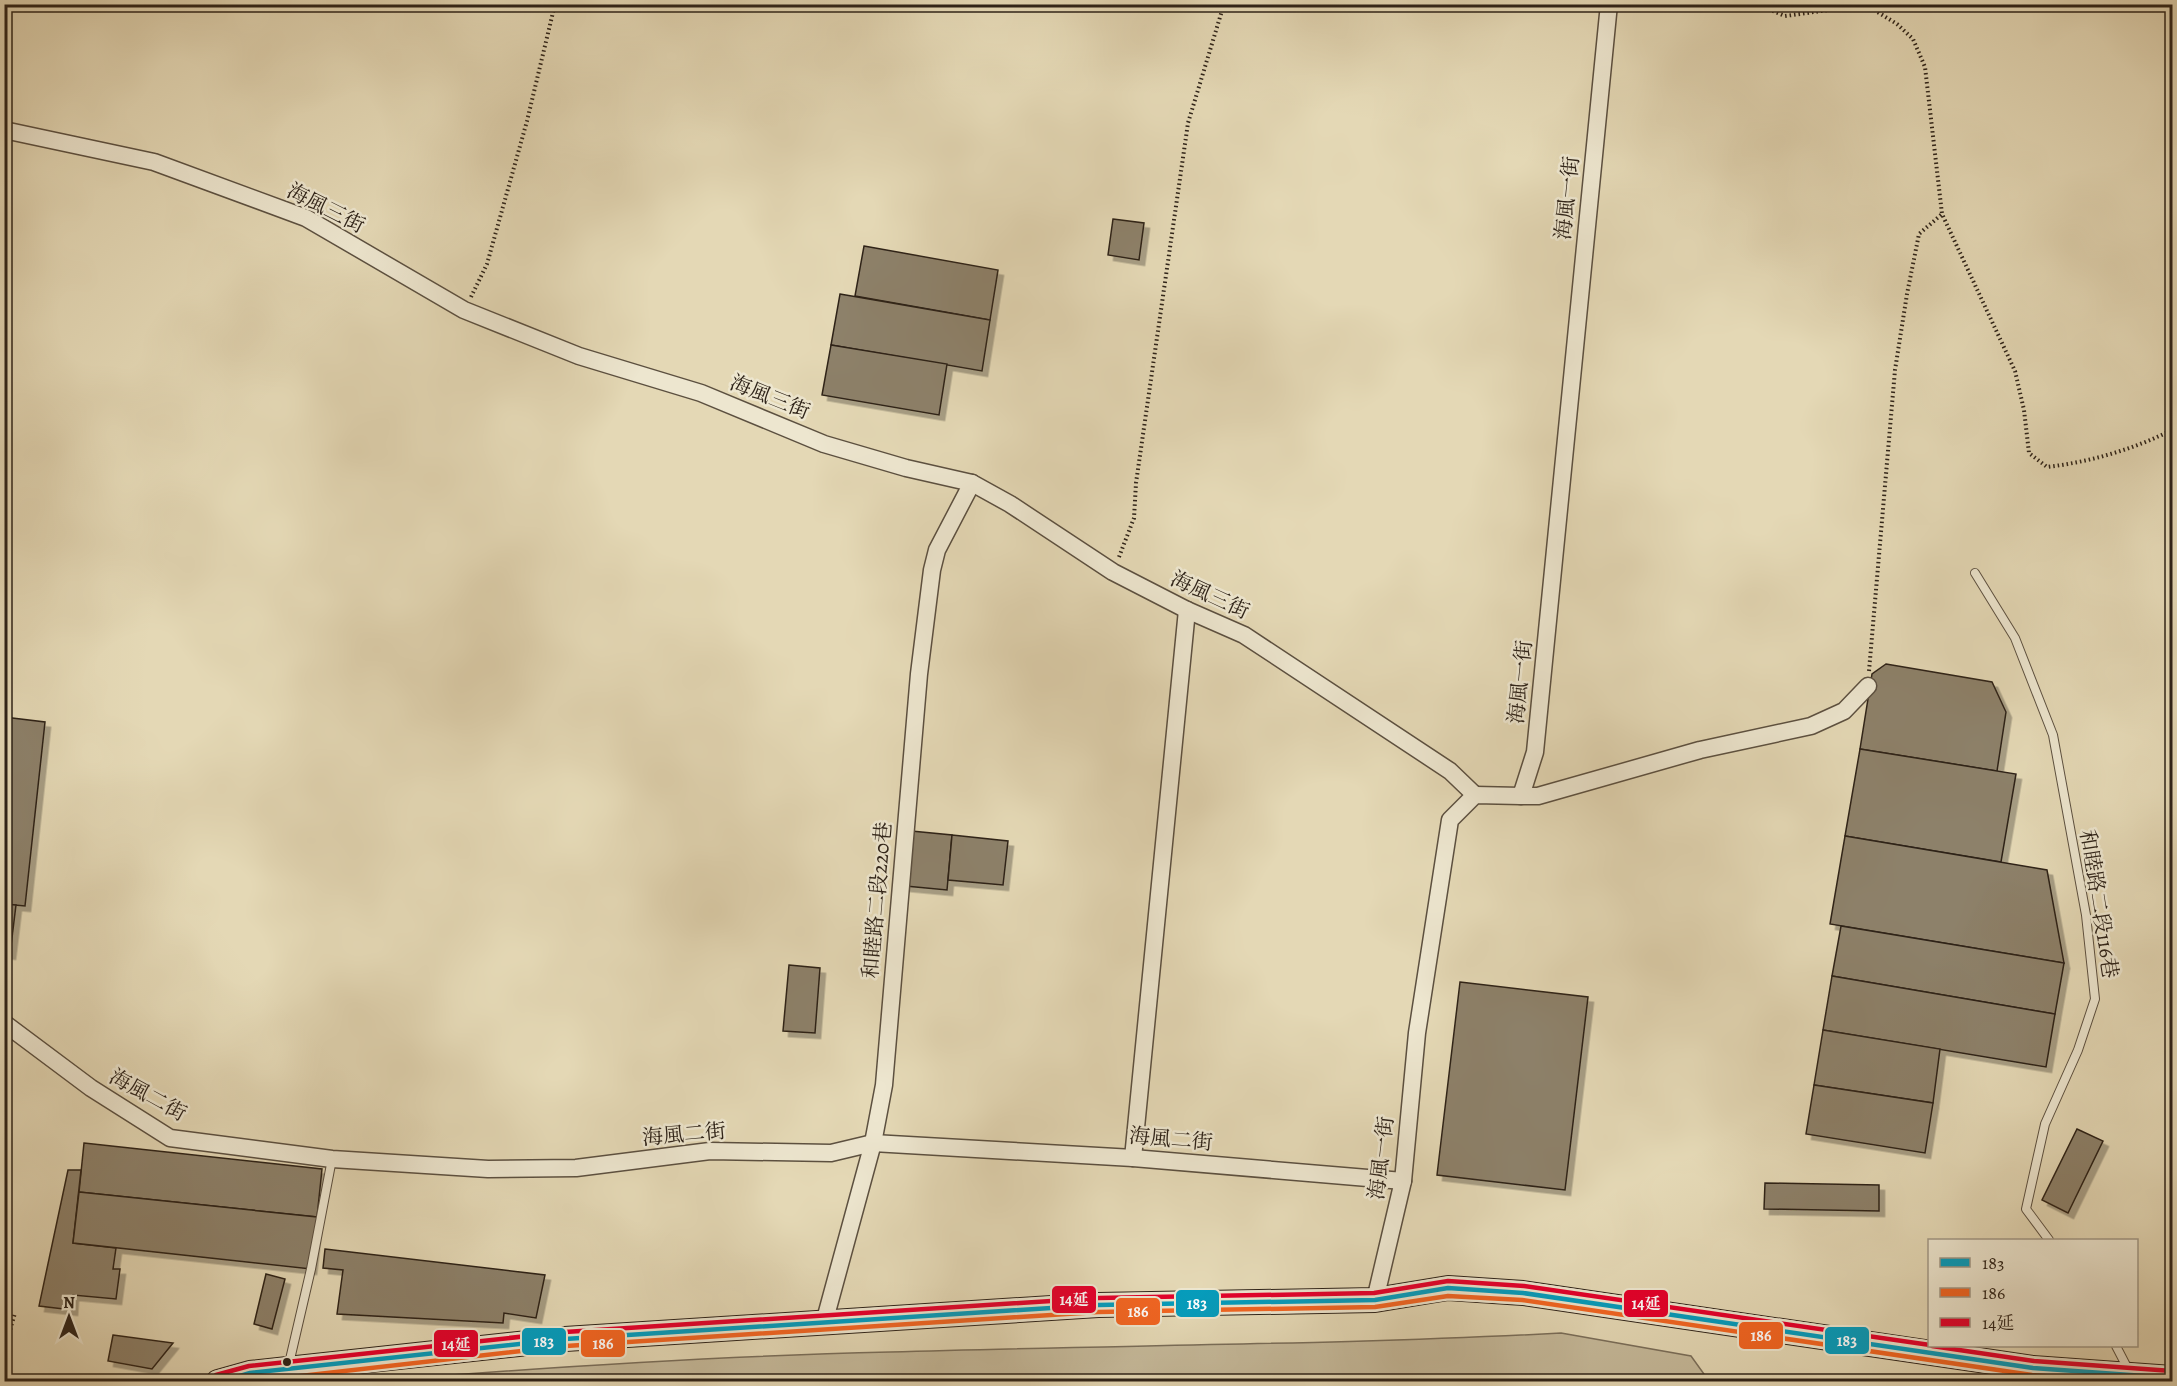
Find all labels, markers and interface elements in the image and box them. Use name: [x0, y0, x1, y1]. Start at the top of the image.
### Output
street label: 海風一街: [1549, 155, 1585, 241]
street label: 海風三街: [282, 176, 370, 240]
street label: 海風三街: [726, 368, 814, 426]
street label: 海風三街: [1166, 565, 1254, 625]
street label: 海風一街: [1502, 639, 1538, 725]
street label: 和睦路二段220巷: [856, 821, 898, 979]
street label: 和睦路二段116巷: [2073, 828, 2125, 980]
street label: 海風二街: [104, 1062, 192, 1128]
street label: 海風一街: [1362, 1115, 1400, 1201]
street label: 海風二街: [641, 1116, 727, 1152]
street label: 海風二街: [1128, 1121, 1214, 1157]
legend: [1928, 1239, 2138, 1347]
text: 183: [1982, 1251, 2004, 1275]
text: 186: [1982, 1281, 2005, 1305]
line badge: 14延: [1051, 1285, 1097, 1314]
north arrow: [39, 1287, 99, 1347]
text: 14延: [1059, 1289, 1089, 1311]
line badge: 183: [1175, 1289, 1220, 1318]
line badge: 14延: [1623, 1289, 1669, 1318]
text: N: [63, 1292, 75, 1314]
text: 183: [1187, 1293, 1207, 1315]
text: 14延: [1631, 1293, 1661, 1315]
line badge: 186: [1115, 1297, 1161, 1326]
text: 186: [1128, 1301, 1149, 1323]
text: 14延: [1982, 1311, 2014, 1335]
line badge: 186: [1738, 1321, 1784, 1350]
text: 186: [1751, 1325, 1772, 1347]
line badge: 183: [1824, 1326, 1870, 1355]
line badge: 183: [521, 1327, 567, 1356]
line badge: 14延: [433, 1329, 479, 1358]
line badge: 186: [580, 1329, 626, 1358]
text: 183: [1837, 1330, 1857, 1352]
text: 183: [534, 1331, 554, 1353]
text: 186: [593, 1333, 614, 1355]
text: 14延: [441, 1334, 471, 1356]
unlabelled marker: [281, 1356, 293, 1368]

